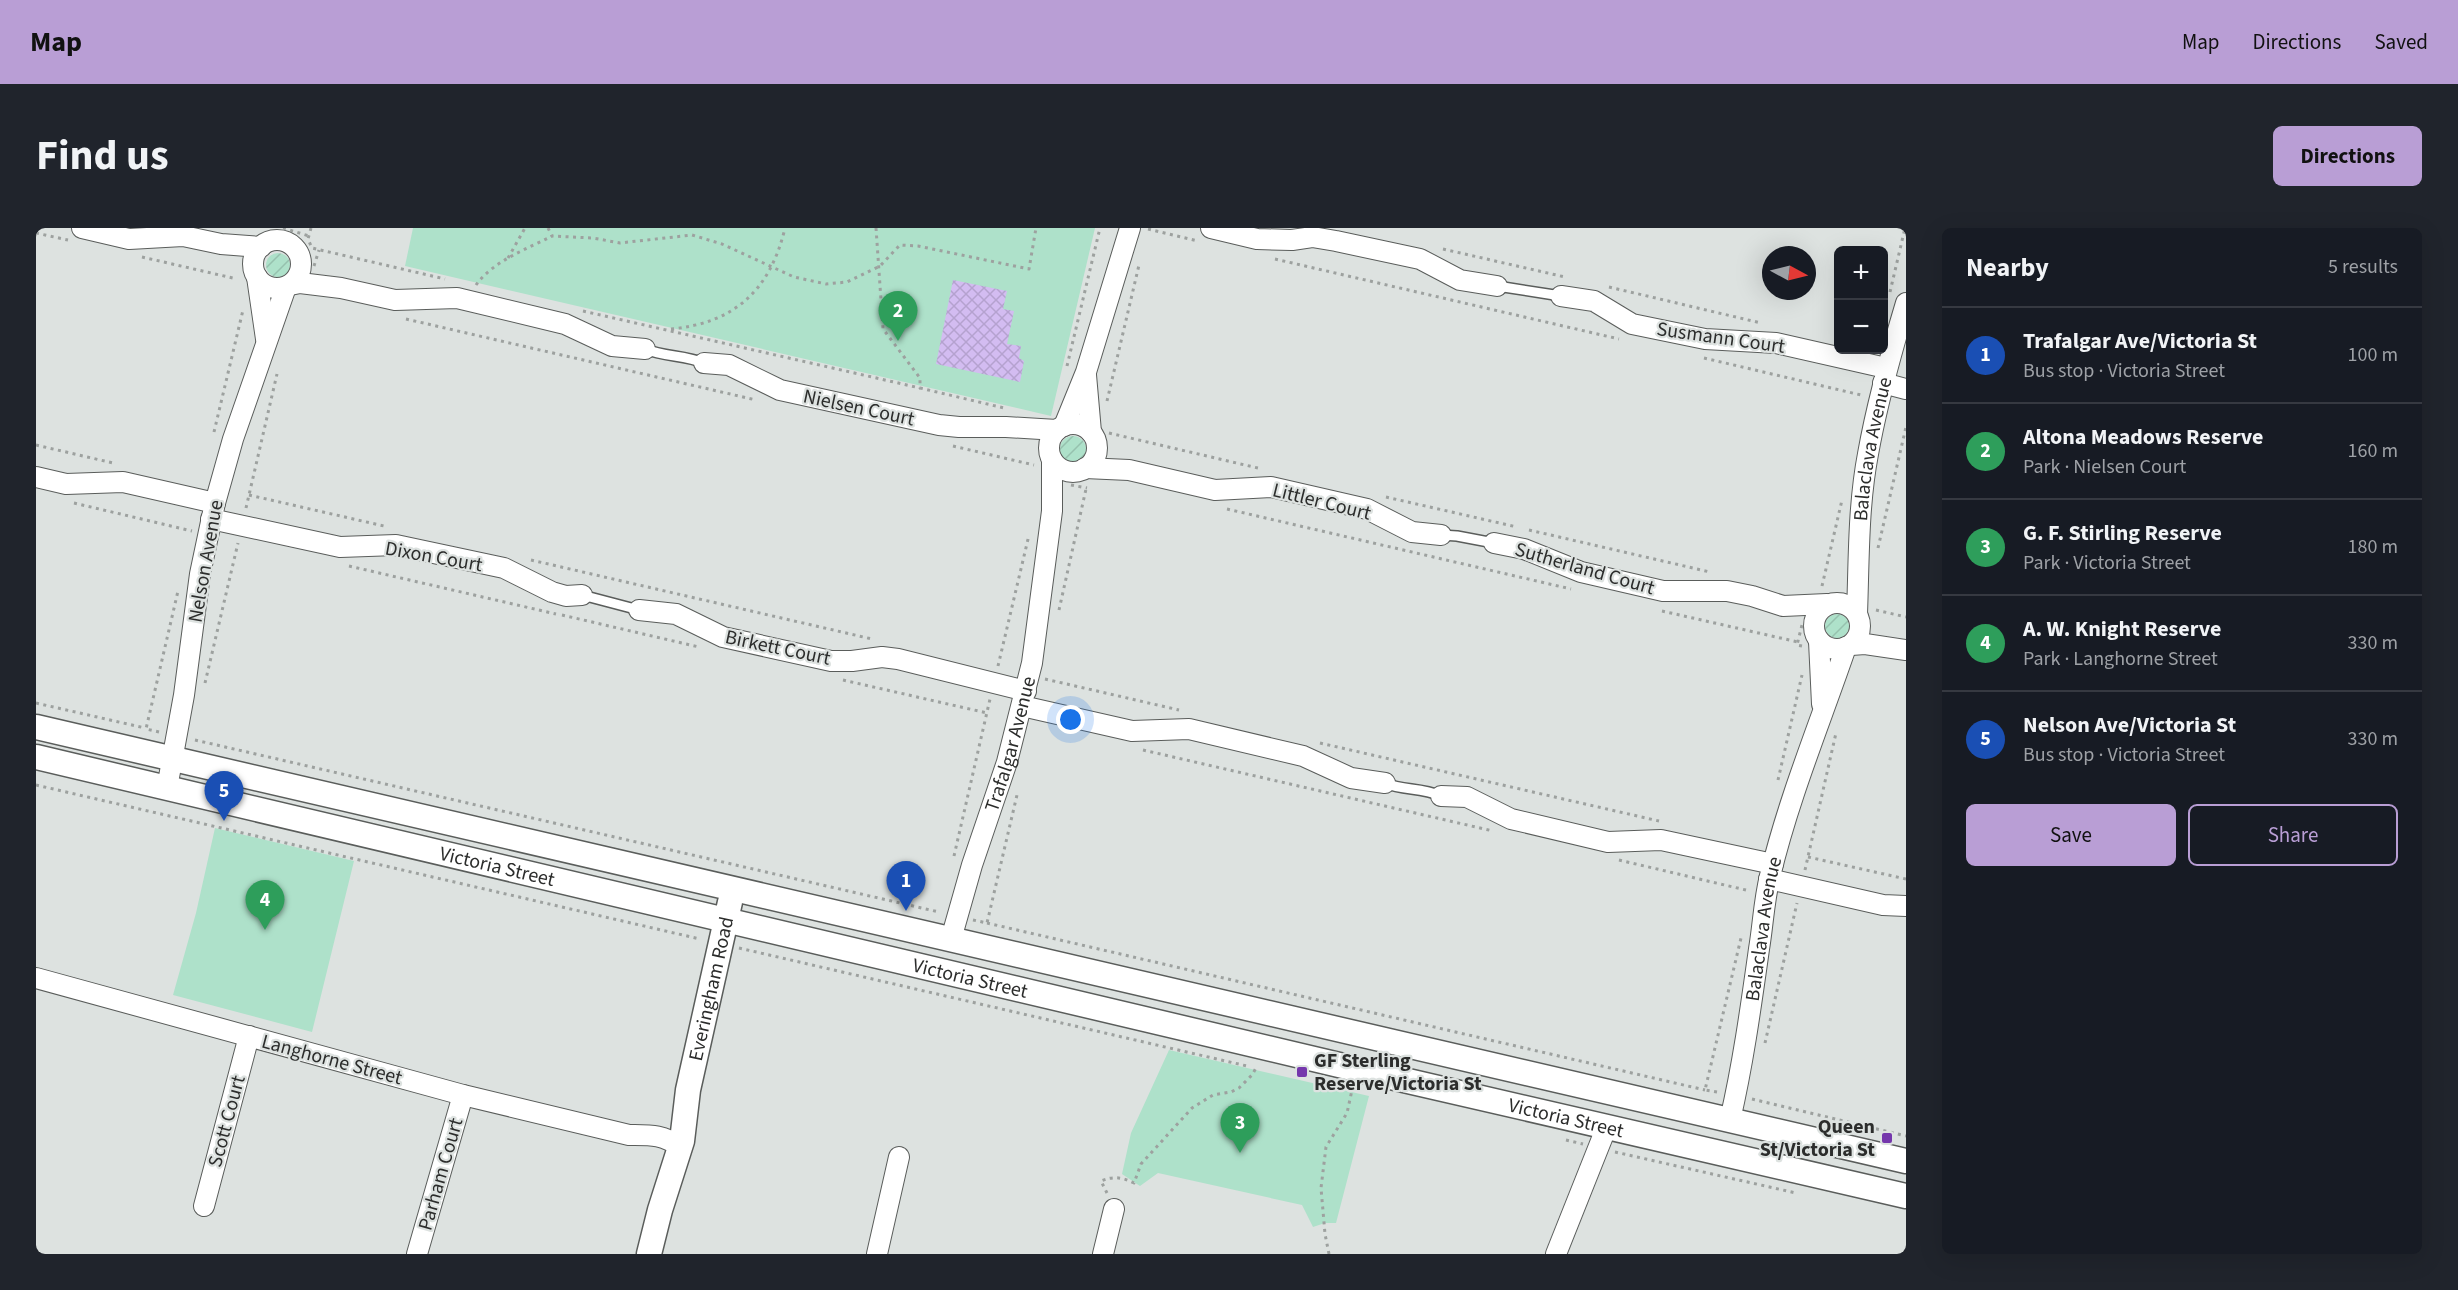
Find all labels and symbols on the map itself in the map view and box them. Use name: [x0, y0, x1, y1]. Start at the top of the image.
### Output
north arrow: [1762, 246, 1816, 300]
pin: 2: [878, 291, 918, 341]
street label: Susmann Court: [1655, 315, 1787, 361]
street label: Balaclava Avenue: [1847, 374, 1899, 522]
street label: Nielsen Court: [801, 383, 917, 433]
street label: Littler Court: [1270, 476, 1374, 528]
street label: Nelson Avenue: [181, 498, 231, 625]
street label: Dixon Court: [383, 535, 485, 579]
street label: Sutherland Court: [1512, 536, 1658, 602]
street label: Birkett Court: [723, 623, 833, 673]
street label: Trafalgar Avenue: [978, 673, 1043, 816]
your location: [1056, 705, 1085, 734]
pin: 5: [204, 772, 243, 821]
street label: Victoria Street: [437, 840, 558, 894]
street label: Balaclava Avenue: [1739, 854, 1789, 1003]
pin: 1: [886, 862, 926, 911]
pin: 4: [246, 880, 284, 930]
street label: Everingham Road: [682, 914, 741, 1064]
street label: Victoria Street: [910, 952, 1031, 1006]
street label: Langhorne Street: [258, 1028, 405, 1092]
place label: GF Sterling Reserve/Victoria St: [1314, 1047, 1482, 1098]
marker: GF Sterling Reserve/Victoria St: [1295, 1065, 1309, 1079]
street label: Scott Court: [201, 1072, 253, 1170]
street label: Victoria Street: [1505, 1092, 1627, 1145]
pin: 3: [1220, 1104, 1260, 1153]
place label: Queen St/Victoria St: [1760, 1113, 1875, 1164]
street label: Parham Court: [412, 1115, 470, 1234]
marker: Queen St/Victoria St: [1880, 1131, 1894, 1145]

